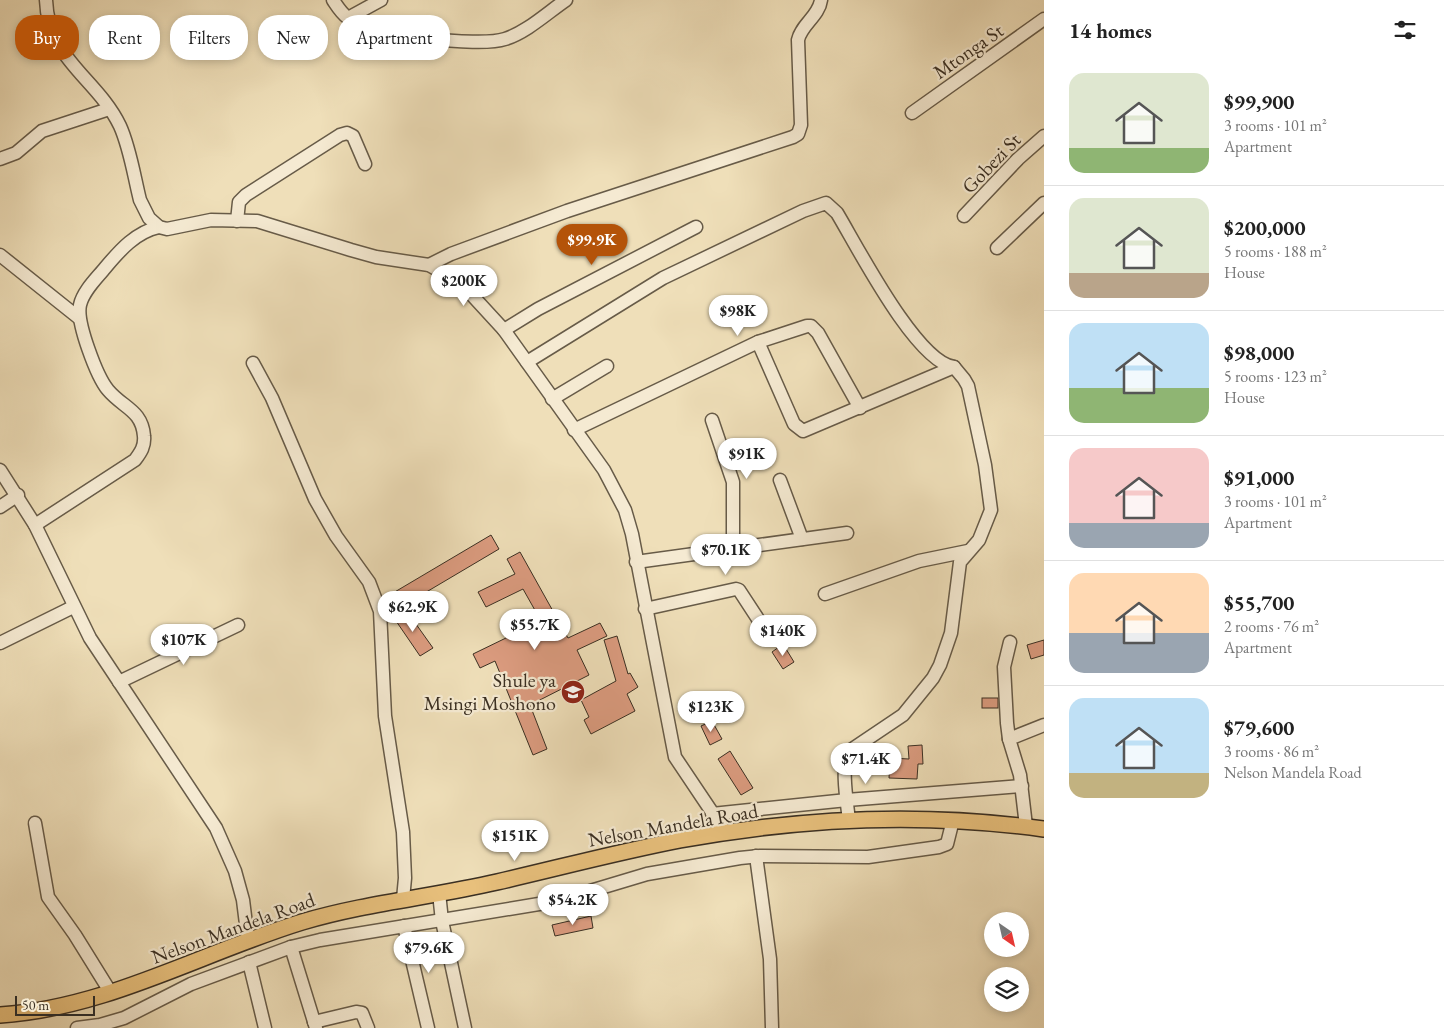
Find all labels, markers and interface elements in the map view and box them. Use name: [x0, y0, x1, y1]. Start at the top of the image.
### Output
chip: Buy: [15, 15, 79, 60]
chip: Rent: [89, 15, 160, 60]
chip: Filters: [170, 15, 248, 60]
chip: New: [258, 15, 328, 60]
chip: Apartment: [338, 15, 450, 60]
icon: filters: [1391, 16, 1419, 44]
street label: Mtonga St: [928, 17, 1009, 85]
text: 14 homes: [1069, 17, 1152, 44]
text: $99,900: [1224, 88, 1294, 115]
icon: home: [1109, 93, 1169, 153]
text: 3 rooms · 101 m²: [1224, 115, 1327, 136]
street label: Gobezi St: [956, 127, 1027, 199]
text: Apartment: [1224, 136, 1292, 157]
text: $200,000: [1224, 214, 1306, 241]
icon: home: [1109, 218, 1169, 278]
pin: $99.9K: [551, 224, 633, 266]
text: $99.9K: [568, 229, 616, 250]
text: 5 rooms · 188 m²: [1224, 241, 1327, 262]
text: House: [1224, 262, 1265, 283]
pin: $200K: [429, 264, 499, 307]
text: $200K: [442, 270, 486, 291]
pin: $98K: [708, 294, 768, 337]
text: $98K: [720, 300, 756, 321]
text: $98,000: [1224, 339, 1294, 366]
icon: home: [1109, 343, 1169, 403]
text: 5 rooms · 123 m²: [1224, 366, 1327, 387]
text: House: [1224, 387, 1265, 408]
pin: $91K: [717, 438, 777, 480]
text: $91K: [729, 443, 765, 464]
text: $91,000: [1224, 464, 1294, 491]
icon: home: [1109, 468, 1169, 528]
text: 3 rooms · 101 m²: [1224, 491, 1327, 512]
text: Apartment: [1224, 512, 1292, 533]
pin: $70.1K: [685, 534, 767, 576]
text: $70.1K: [702, 539, 750, 560]
text: $55,700: [1224, 589, 1294, 616]
pin: $62.9K: [372, 590, 454, 633]
icon: home: [1109, 593, 1169, 653]
text: $62.9K: [389, 596, 437, 617]
pin: $55.7K: [494, 608, 576, 651]
text: $55.7K: [511, 614, 559, 635]
pin: $140K: [748, 614, 818, 657]
text: 2 rooms · 76 m²: [1224, 616, 1319, 637]
text: $140K: [761, 620, 805, 641]
pin: $107K: [149, 624, 219, 666]
text: $107K: [162, 629, 206, 650]
text: Apartment: [1224, 637, 1292, 658]
place label: Shule ya Msingi Moshono: [424, 667, 556, 716]
school or university icon: Shule ya Msingi Moshono: [560, 679, 586, 705]
pin: $123K: [676, 690, 746, 733]
text: $123K: [689, 696, 733, 717]
text: $79,600: [1224, 714, 1294, 741]
icon: home: [1109, 718, 1169, 778]
text: 3 rooms · 86 m²: [1224, 741, 1319, 762]
pin: $71.4K: [825, 742, 907, 785]
text: $71.4K: [842, 748, 890, 769]
text: Nelson Mandela Road: [1224, 762, 1362, 783]
street label: Nelson Mandela Road: [586, 797, 761, 853]
pin: $151K: [480, 820, 550, 862]
text: $151K: [493, 825, 537, 846]
pin: $54.2K: [532, 884, 614, 926]
street label: Nelson Mandela Road: [148, 886, 319, 970]
text: $54.2K: [549, 889, 597, 910]
north arrow: [984, 912, 1029, 958]
map controls: [984, 912, 1029, 1012]
pin: $79.6K: [388, 932, 470, 974]
text: $79.6K: [405, 937, 453, 958]
button: layers: [984, 967, 1029, 1012]
scale bar: [15, 993, 95, 1016]
text: 50 m: [22, 996, 49, 1014]

